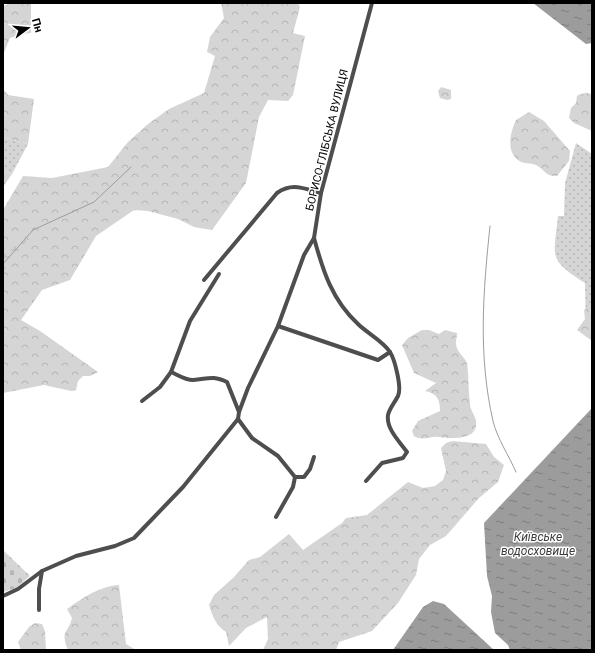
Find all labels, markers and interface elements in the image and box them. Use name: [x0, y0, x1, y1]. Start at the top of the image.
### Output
north arrow: [8, 8, 48, 48]
text: Пн: [29, 17, 45, 34]
street label: БОРИСО-ГЛІБСЬКА ВУЛИЦЯ: [303, 68, 351, 212]
water label: Київське водосховище: [501, 530, 575, 558]

